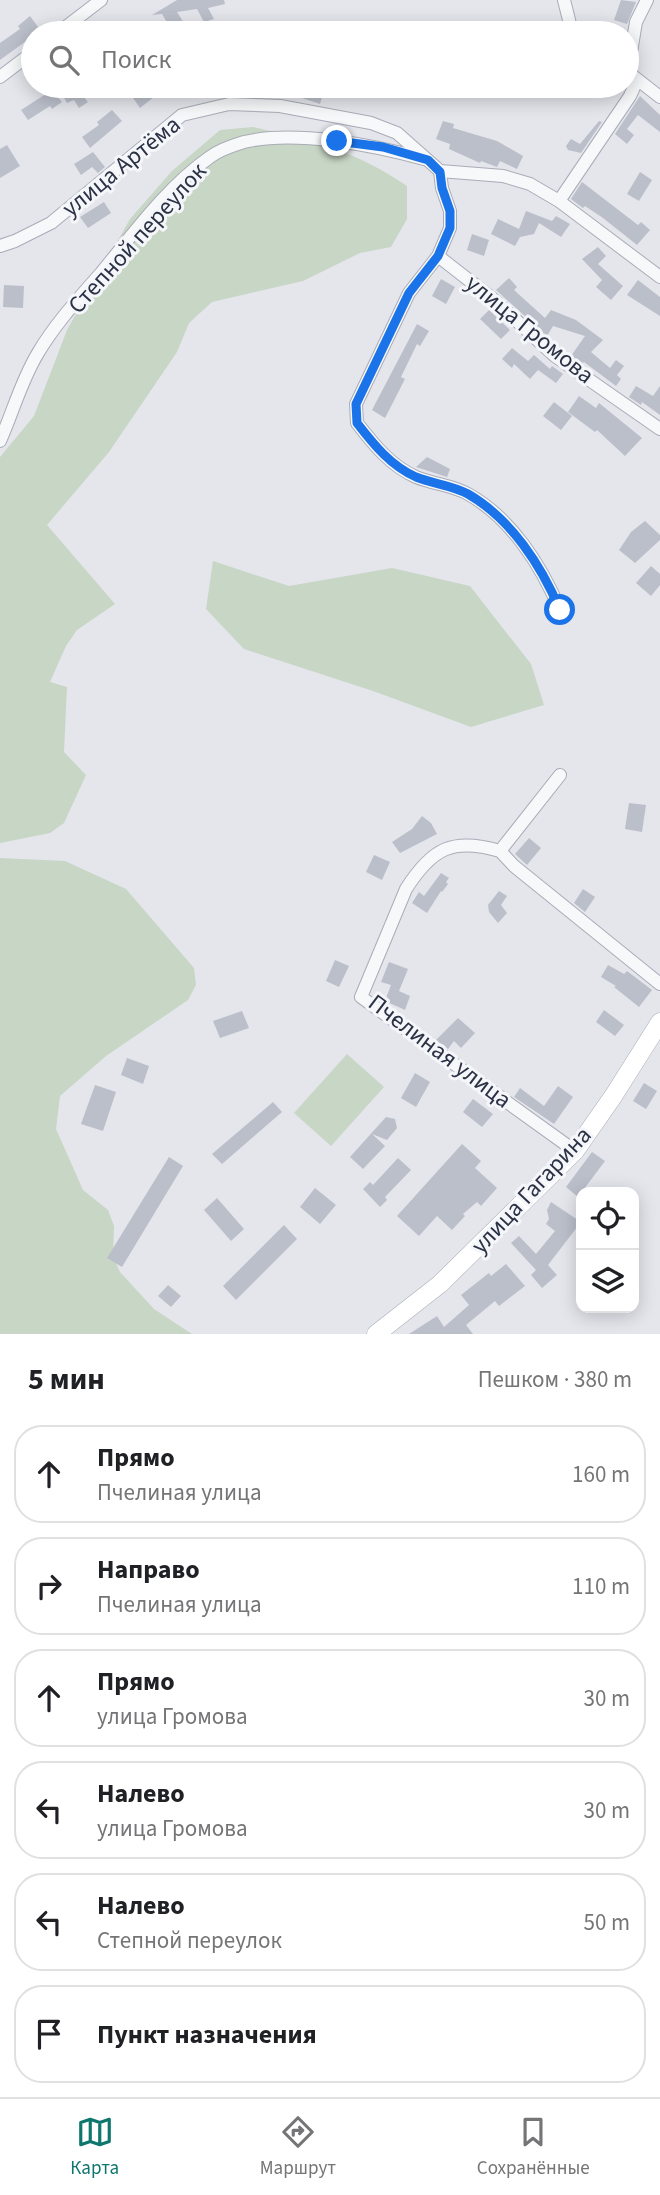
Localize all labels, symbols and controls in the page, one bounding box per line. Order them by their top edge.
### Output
search box [21,21,639,98]
icon: search [45,41,83,79]
text: Поиск [101,41,171,78]
street label: улица Артёма [55,108,188,225]
route end [321,125,352,156]
street label: Степной переулок [60,155,215,322]
street label: улица Громова [458,266,602,392]
route start [544,594,575,625]
street label: Пчелиная улица [361,986,519,1117]
street label: улица Гагарина [463,1119,600,1262]
map controls [576,1187,639,1313]
button: locate [576,1187,639,1250]
button: layers [576,1250,639,1313]
text: 5 мин [28,1358,105,1401]
text: Пешком · 380 m [478,1363,632,1396]
text: Прямо [97,1439,175,1476]
icon: ahead [30,1455,68,1493]
text: 160 m [572,1458,630,1491]
text: Пчелиная улица [97,1476,261,1509]
text: Направо [97,1551,200,1588]
icon: right [30,1567,68,1605]
text: 110 m [572,1570,630,1603]
text: Пчелиная улица [97,1588,261,1621]
text: Прямо [97,1663,175,1700]
icon: ahead [30,1679,68,1717]
text: 30 m [583,1682,630,1715]
text: улица Громова [97,1700,248,1733]
text: Налево [97,1775,185,1812]
icon: left [30,1791,68,1829]
text: 30 m [583,1794,630,1827]
text: улица Громова [97,1812,248,1845]
text: Налево [97,1887,185,1924]
icon: left [30,1903,68,1941]
text: 50 m [583,1906,630,1939]
text: Степной переулок [97,1924,282,1957]
icon: arrive [30,2015,68,2053]
text: Пункт назначения [97,2016,317,2053]
tab: Карта [70,2113,119,2182]
tab: Маршрут [260,2113,336,2182]
tab: Сохранённые [477,2113,590,2182]

